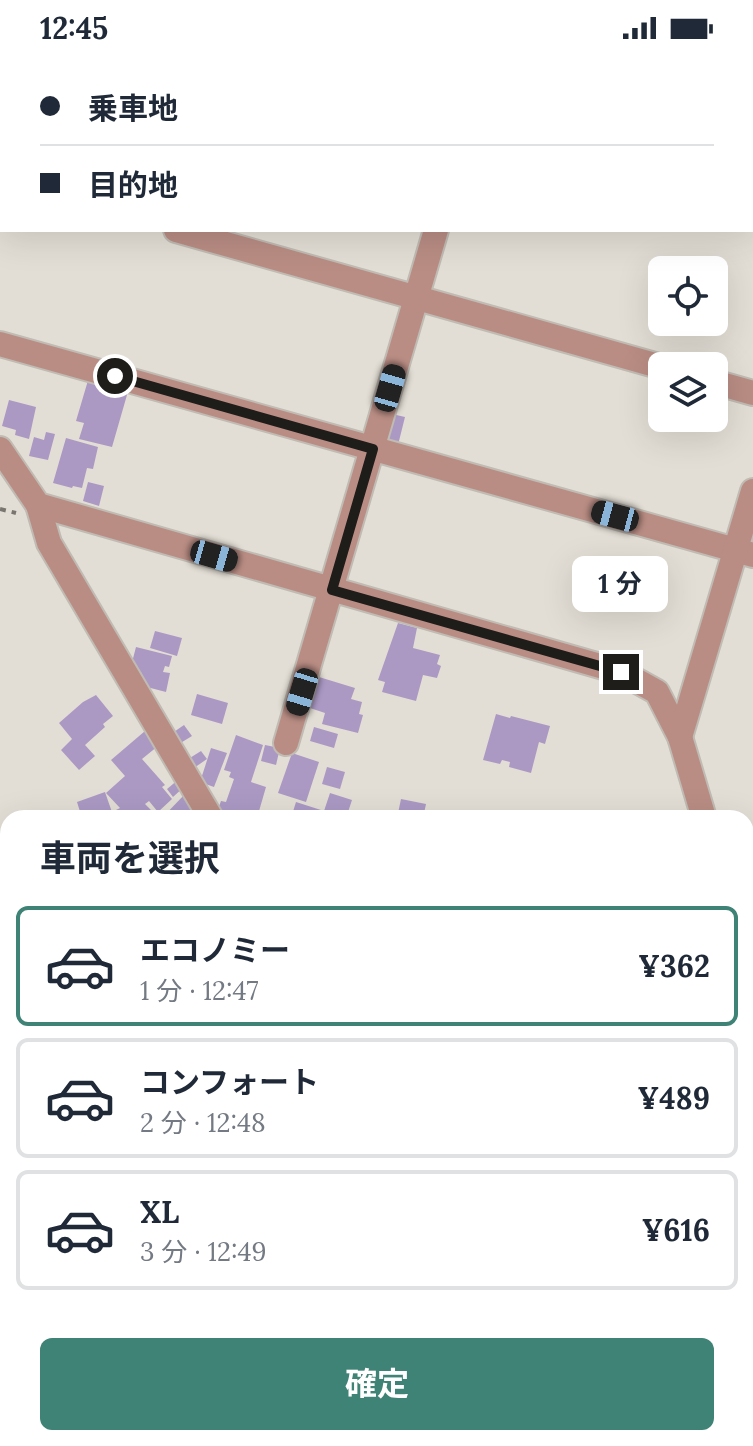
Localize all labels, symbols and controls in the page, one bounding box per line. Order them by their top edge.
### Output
text: 12:45 [40,9,108,47]
text: 乗車地 [88,89,178,127]
text: 目的地 [88,166,178,204]
map controls [648,256,728,432]
button: locate [648,256,728,336]
button: layers [648,352,728,432]
route start [97,358,133,394]
car [372,362,408,414]
car [589,498,641,534]
car [188,538,240,574]
callout: 1 分 [573,556,669,612]
text: 1 分 [598,567,642,600]
route end [603,654,639,690]
car [284,666,320,718]
text: 車両を選択 [40,835,220,881]
icon: car [44,930,116,1002]
text: エコノミー [140,931,290,969]
text: ¥362 [638,947,710,985]
text: 1 分 · 12:47 [140,974,258,1007]
icon: car [44,1062,116,1134]
text: コンフォート [140,1063,319,1101]
text: ¥489 [637,1079,710,1117]
text: 2 分 · 12:48 [140,1106,266,1139]
text: XL [140,1193,179,1231]
icon: car [44,1194,116,1266]
text: ¥616 [642,1211,710,1249]
text: 3 分 · 12:49 [140,1235,267,1268]
button: 確定 [40,1338,714,1430]

